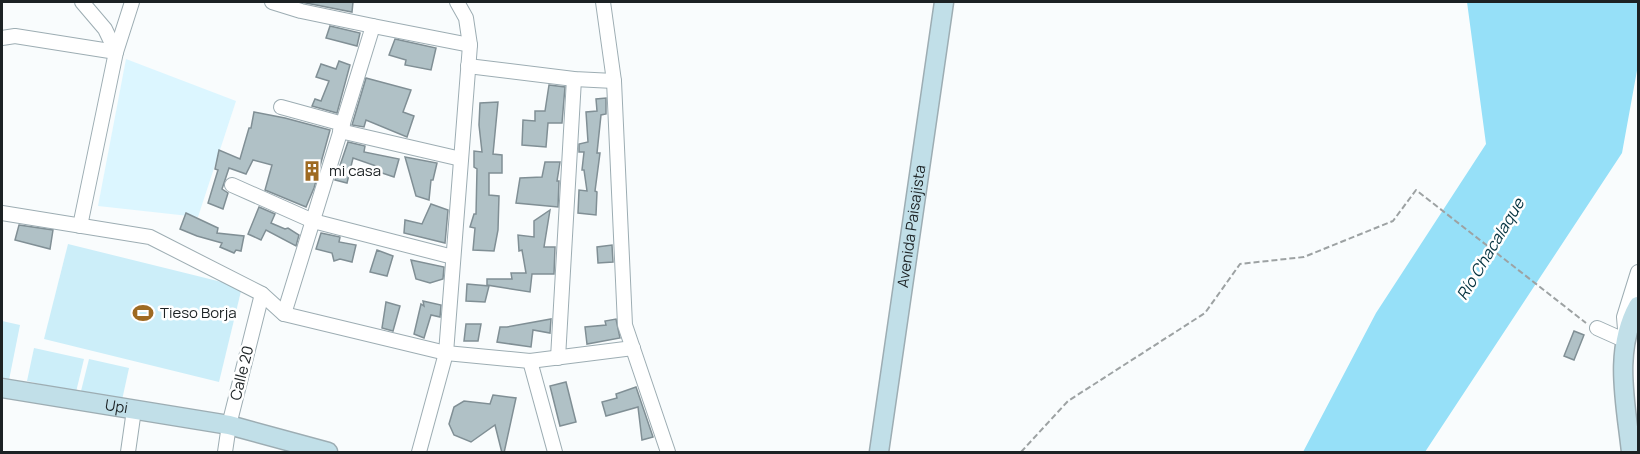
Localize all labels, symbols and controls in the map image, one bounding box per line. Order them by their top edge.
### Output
building icon: mi casa [300,159,324,183]
place label: mi casa [329,160,381,181]
street label: Avenida Paisajista [892,164,930,289]
water label: Río Chacalaque [1451,193,1530,304]
sports icon: Tieso Borja [131,301,155,325]
place label: Tieso Borja [160,302,237,323]
street label: Calle 20 [225,343,258,402]
street label: Upi [104,394,130,418]

